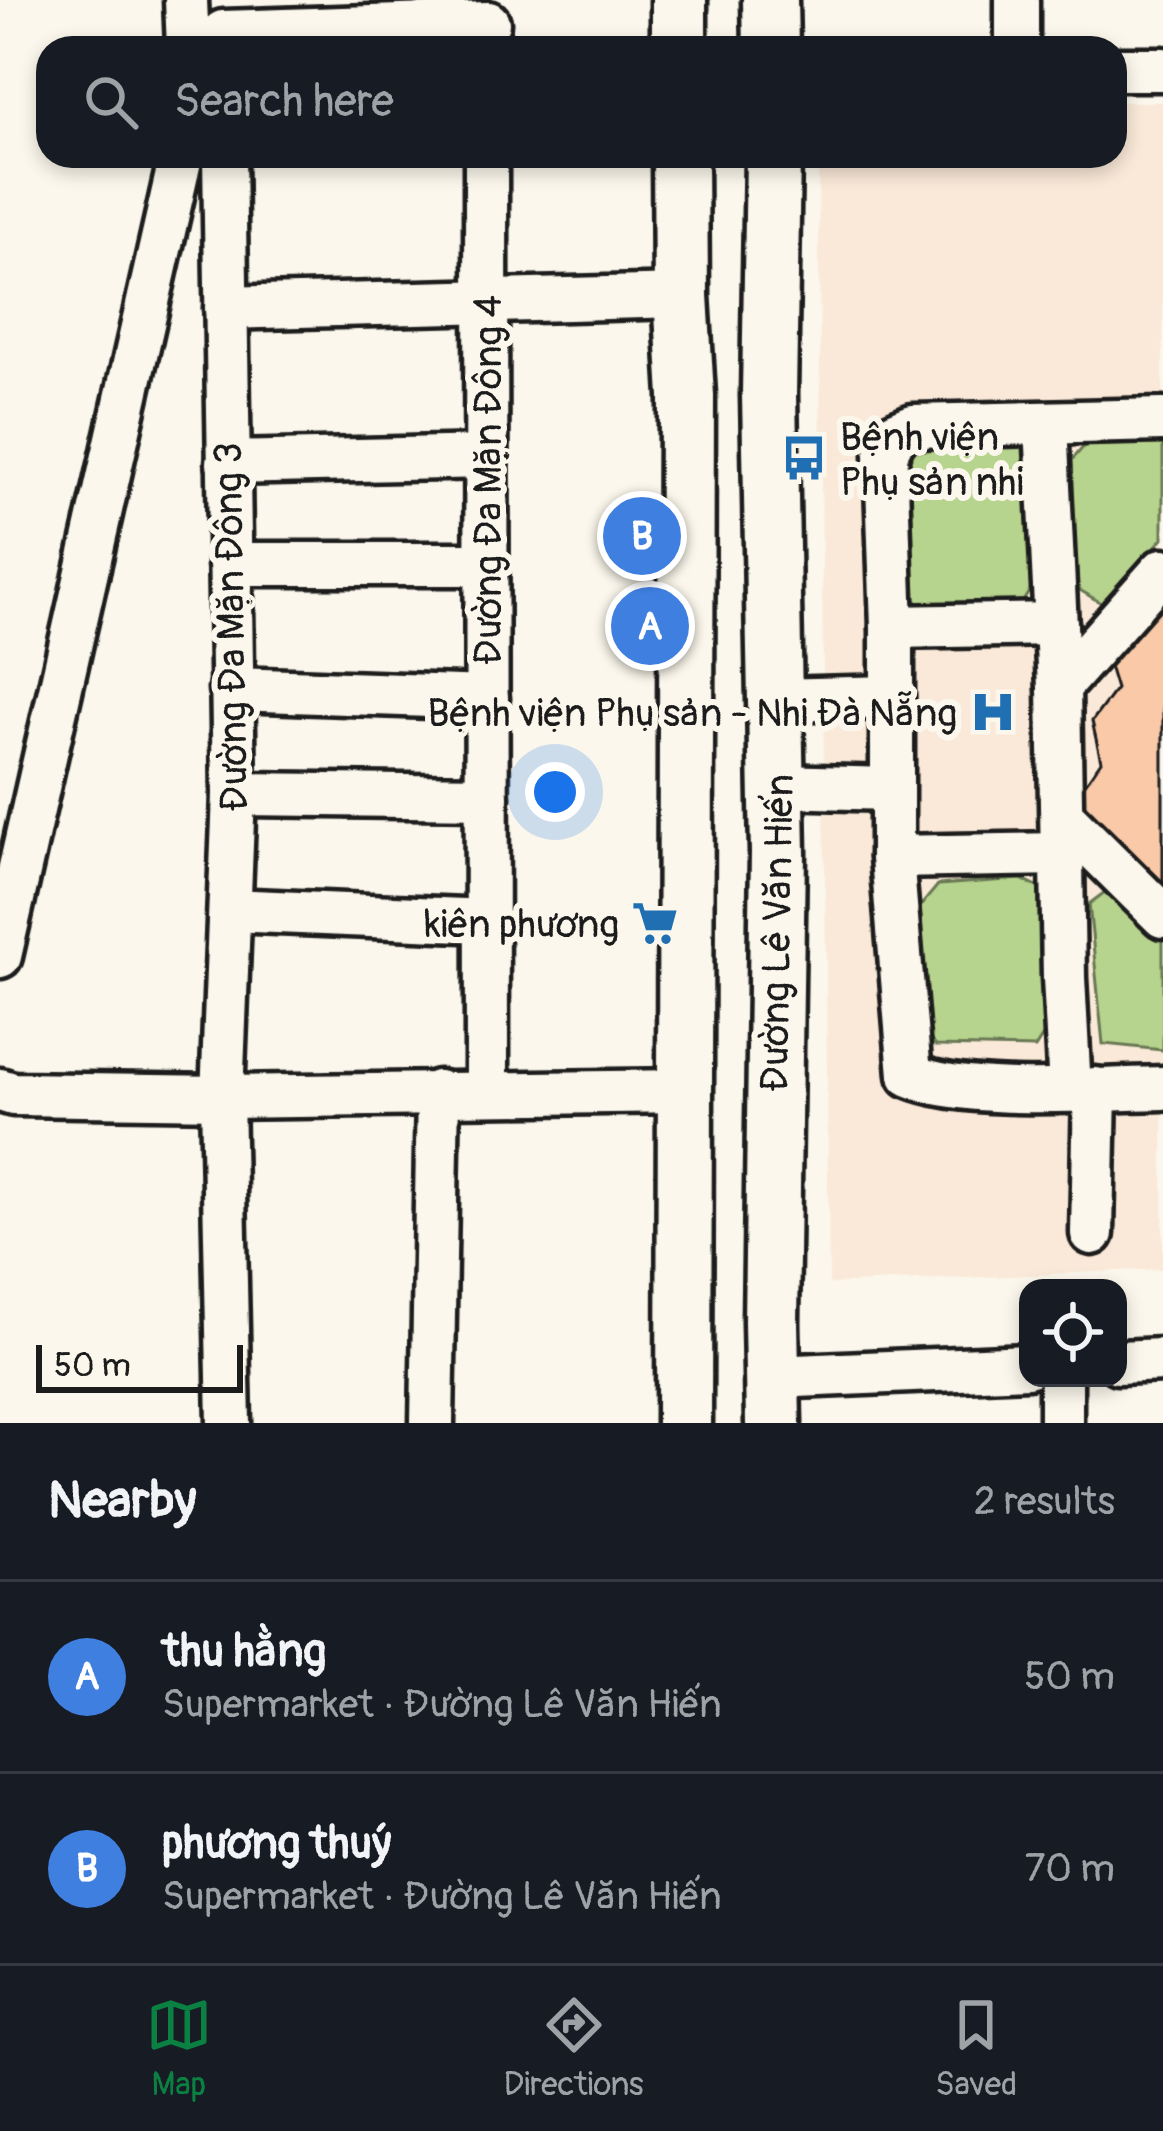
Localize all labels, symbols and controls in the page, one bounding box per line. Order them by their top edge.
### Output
search box [36,36,1127,168]
icon: search [78,69,144,135]
text: Search here [174,74,394,130]
street label: Đường Đa Mặn Đông 4 [464,295,513,665]
place label: Bệnh viện Phụ sản nhi [840,413,1024,507]
bus stop icon: Bệnh viện Phụ sản nhi [779,433,829,483]
street label: Đường Đa Mặn Đông 3 [204,442,259,812]
pin: B [603,491,681,581]
pin: A [611,581,689,671]
hospital icon: Bệnh viện Phụ sản - Nhi Đà Nẵng [968,687,1018,737]
place label: Bệnh viện Phụ sản - Nhi Đà Nẵng [427,689,957,738]
your location [525,762,585,822]
street label: Đường Lê Văn Hiến [750,773,805,1093]
supermarket icon: kiên phương [630,898,680,948]
place label: kiên phương [425,900,619,949]
map controls [1019,1279,1127,1387]
button: locate [1019,1279,1127,1387]
scale bar [36,1339,243,1392]
text: 50 m [54,1345,131,1386]
text: Nearby [48,1469,196,1533]
text: 2 results [974,1477,1115,1526]
text: thu hằng [162,1624,326,1680]
text: A [74,1652,100,1701]
text: 50 m [1024,1652,1115,1701]
text: Supermarket · Đường Lê Văn Hiến [162,1680,722,1729]
text: phương thuý [162,1816,391,1872]
text: B [76,1844,98,1893]
text: 70 m [1025,1844,1115,1893]
text: Supermarket · Đường Lê Văn Hiến [162,1872,722,1921]
tab: Map [146,1992,212,2105]
tab: Directions [504,1992,644,2105]
tab: Saved [935,1992,1017,2105]

